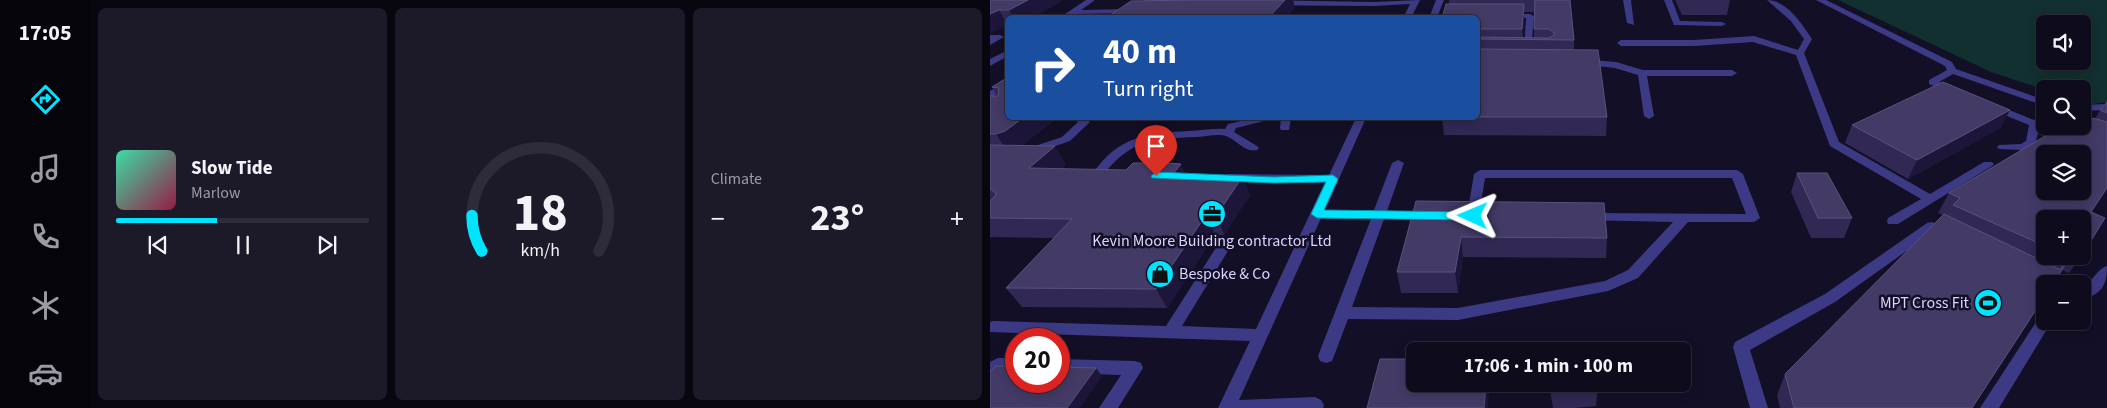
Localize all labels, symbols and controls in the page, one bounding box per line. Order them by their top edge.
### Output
map controls [2036,15,2091,330]
button: sound [2036,15,2091,70]
text: 17:05 [18,17,72,49]
text: 40 m [1103,27,1177,77]
icon: right [1020,35,1085,100]
text: Turn right [1103,73,1193,105]
button: search [2036,80,2091,135]
icon: directions [28,82,63,117]
pin [1135,125,1177,176]
icon: arrive [1142,132,1170,160]
button: layers [2036,145,2091,200]
icon: music [28,151,63,186]
text: Slow Tide [191,155,272,182]
text: Climate [711,168,762,190]
text: 18 [513,177,567,251]
text: Marlow [191,182,240,204]
position arrow [1446,189,1498,241]
text: 23° [810,191,864,245]
text: − [711,199,725,239]
text: + [950,199,964,239]
office icon: Kevin Moore Building contractor Ltd [1197,199,1227,229]
button: + [2036,210,2091,265]
icon: phone [28,219,63,254]
place label: Kevin Moore Building contractor Ltd [1092,230,1332,252]
icon: previous [144,231,172,259]
icon: pause [229,231,257,259]
icon: next [313,231,341,259]
text: km/h [520,238,560,263]
shop icon: Bespoke & Co [1145,259,1175,289]
place label: Bespoke & Co [1179,263,1270,285]
button: − [2036,275,2091,330]
icon: climate [28,288,63,323]
sports icon: MPT Cross Fit [1973,288,2003,318]
place label: MPT Cross Fit [1880,292,1970,314]
speed limit sign: 20 [1005,328,1070,393]
text: 17:06 · 1 min · 100 m [1464,353,1633,380]
icon: car [28,356,63,391]

